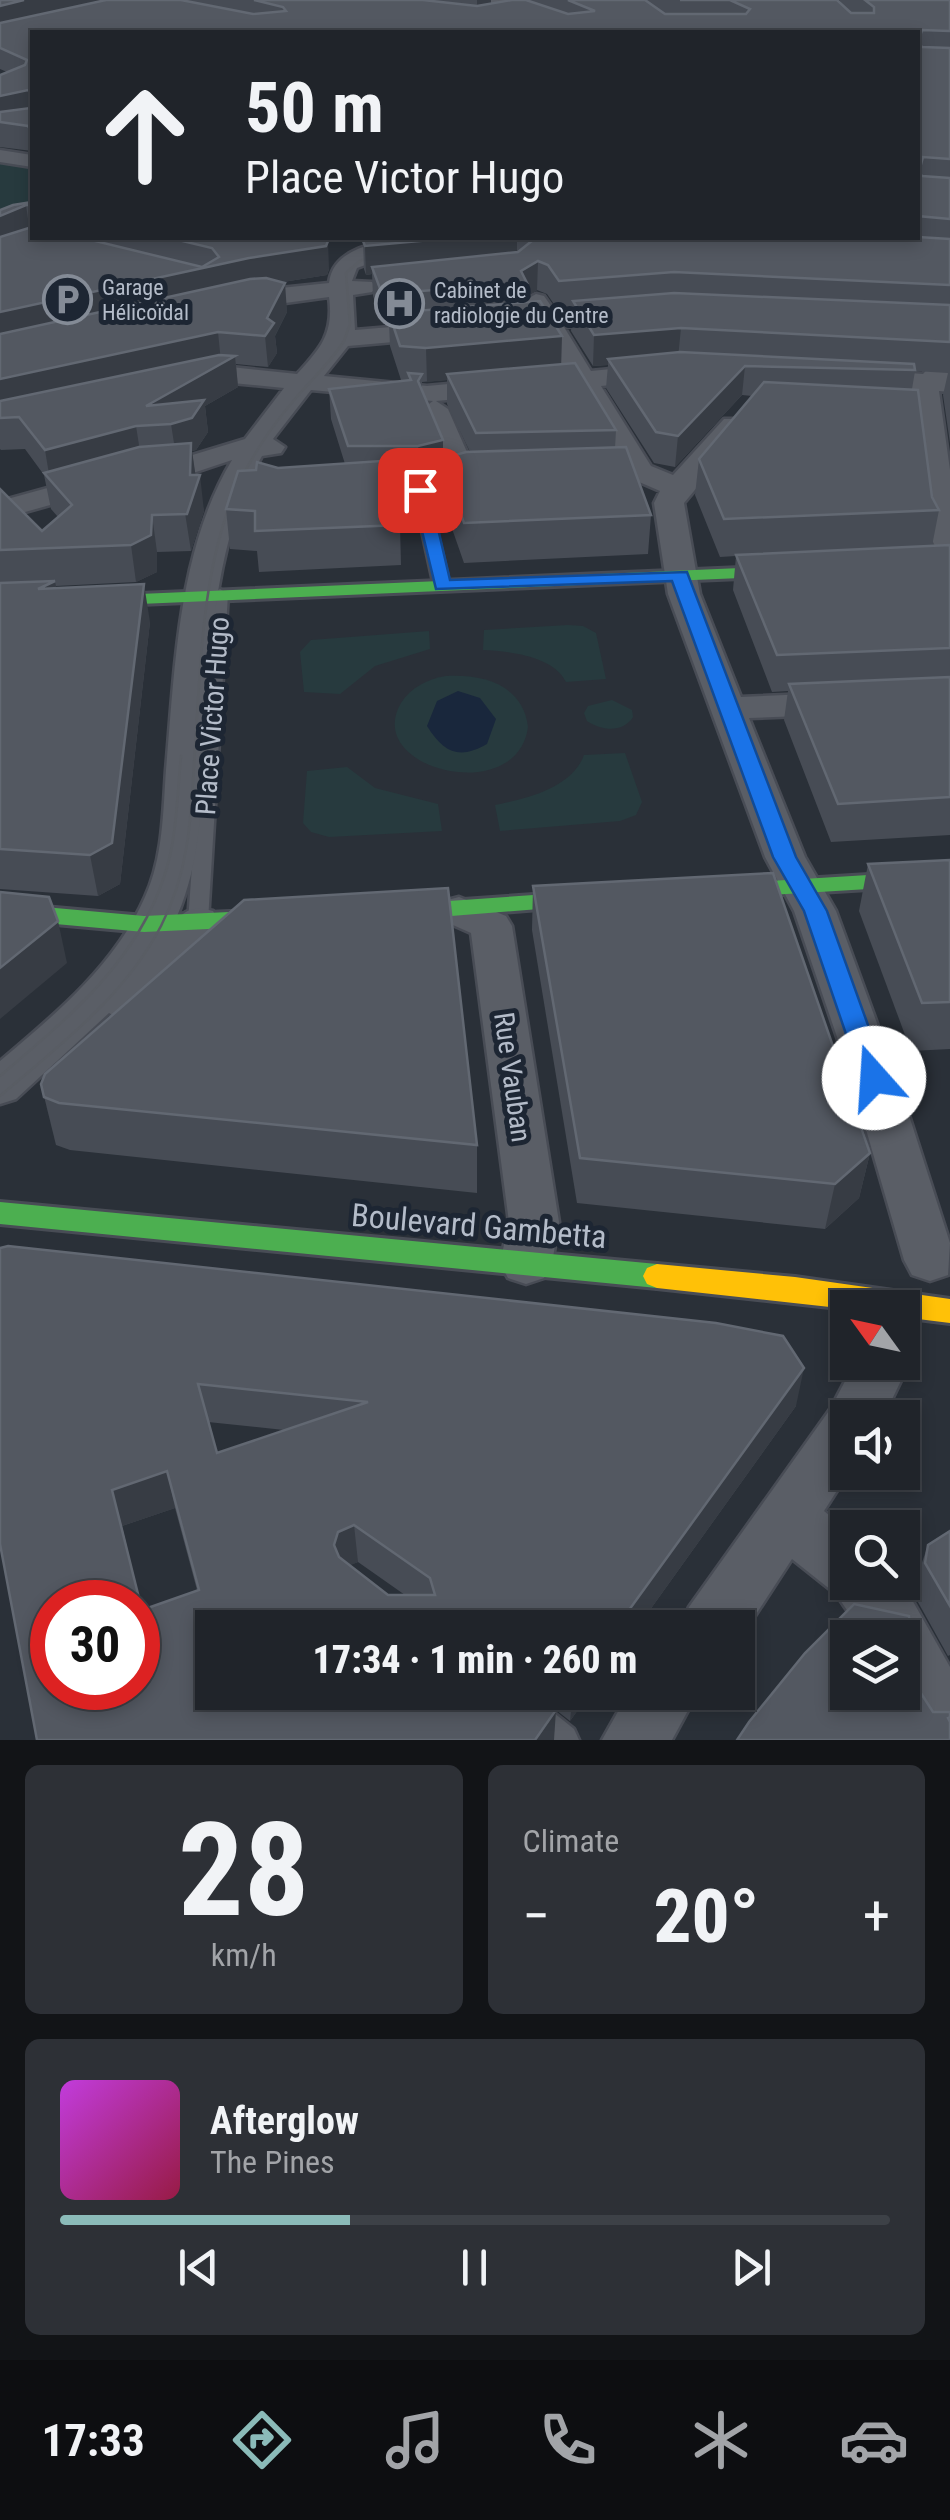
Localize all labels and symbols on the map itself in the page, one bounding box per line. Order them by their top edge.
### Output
parking icon: Garage Hélicoïdal [41,274,93,326]
place label: Garage Hélicoïdal [102,275,189,325]
hospital icon: Cabinet de radiologie du Centre [373,277,425,329]
place label: Cabinet de radiologie du Centre [434,278,609,328]
pin [378,448,463,533]
street label: Place Victor Hugo [189,616,236,816]
street label: Rue Vauban [487,1010,538,1144]
position arrow [822,1026,926,1130]
street label: Boulevard Gambetta [350,1196,608,1256]
north arrow [830,1290,920,1380]
speed limit sign: 30 [30,1580,160,1710]

